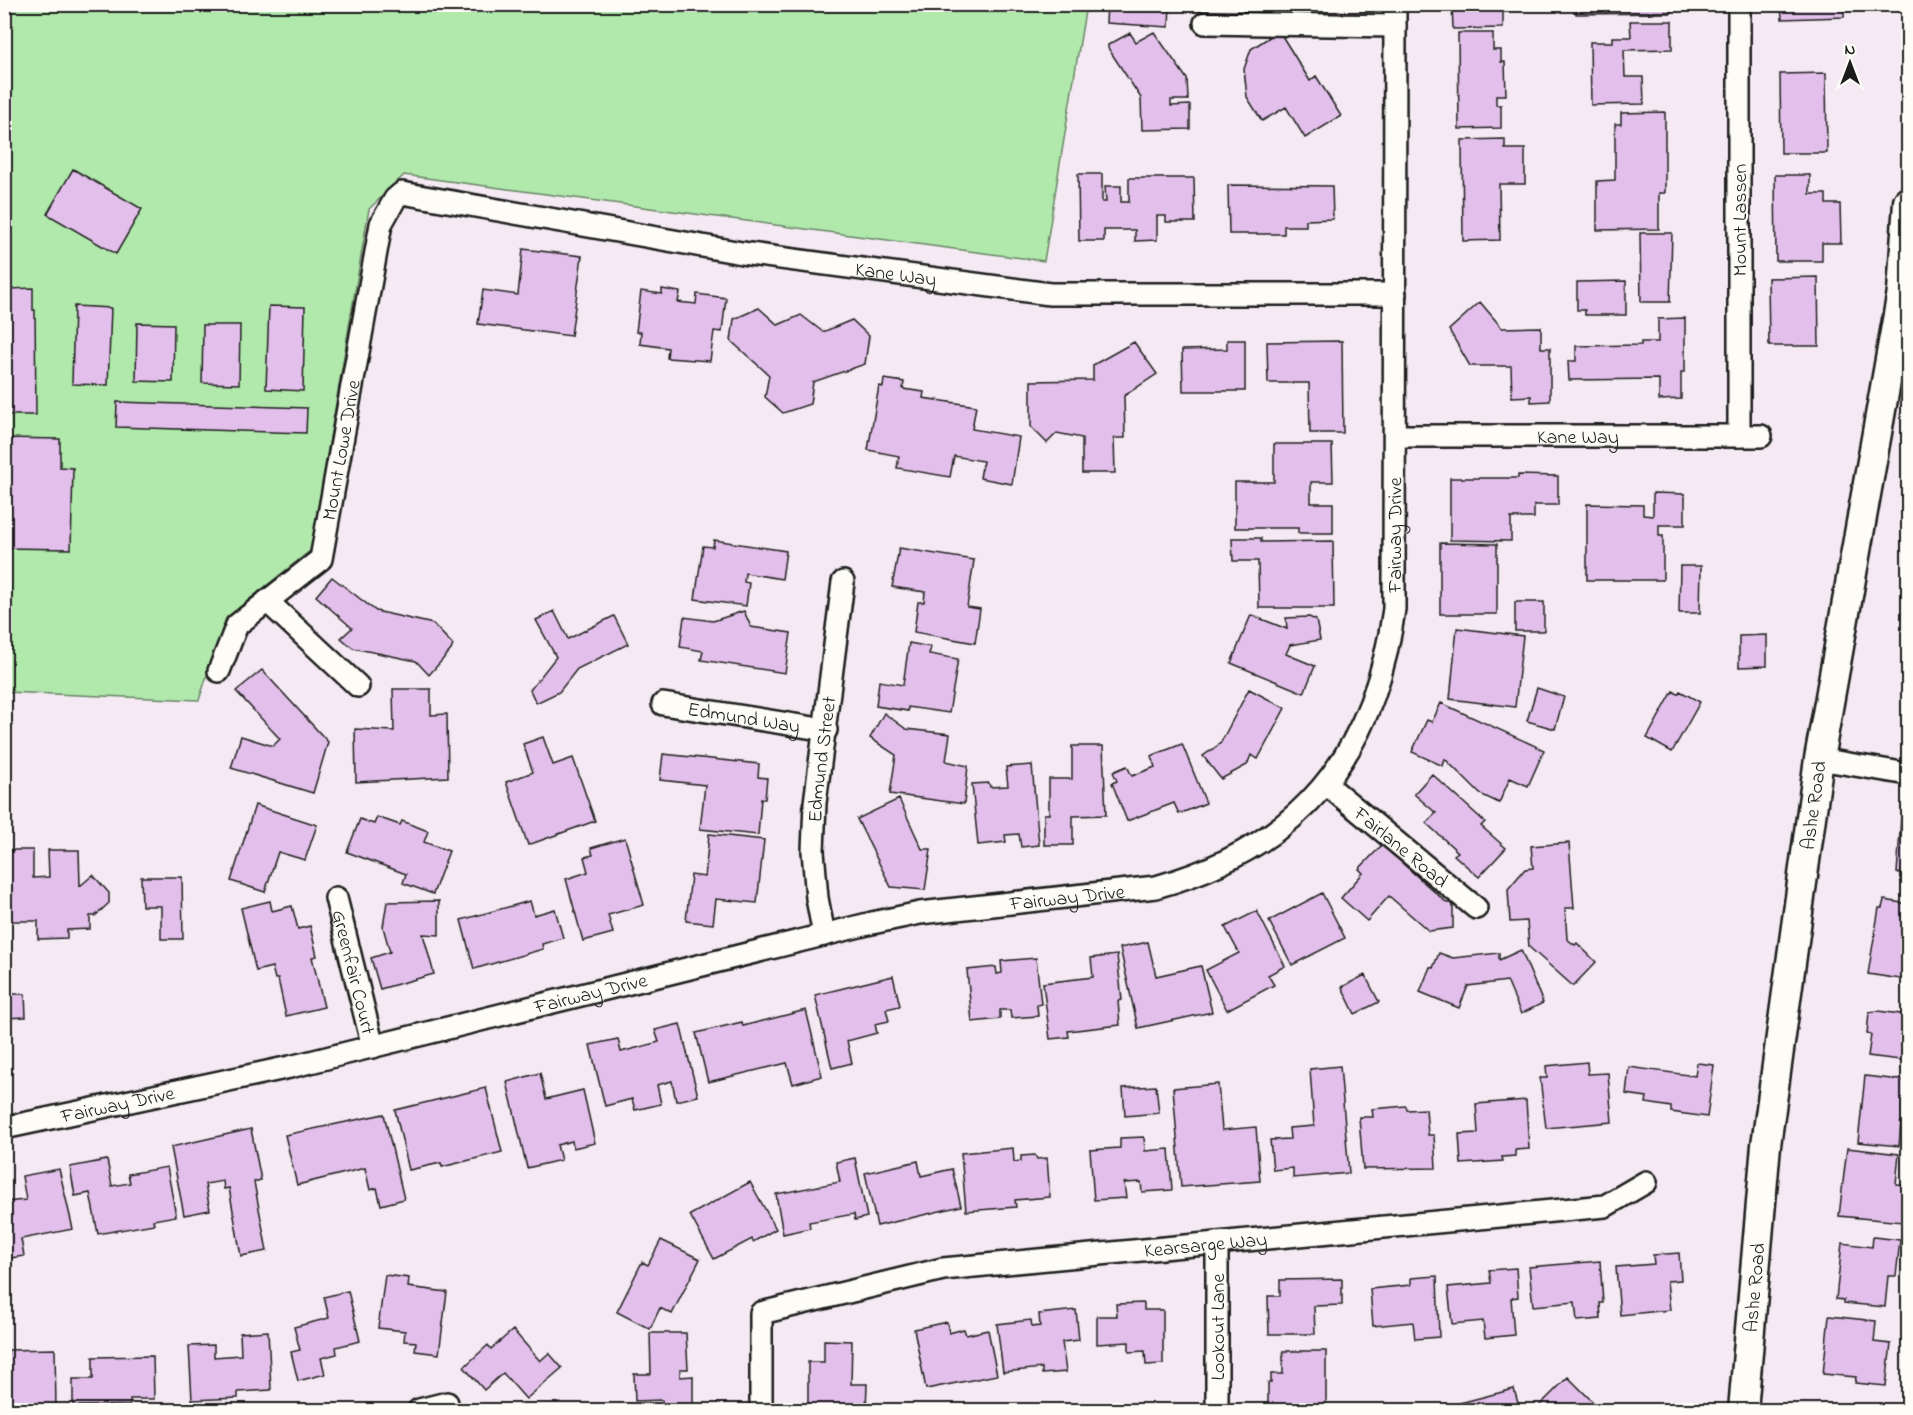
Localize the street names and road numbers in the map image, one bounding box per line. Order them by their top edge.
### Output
street label: Mount Lassen [1727,163,1756,276]
street label: Kane Way [853,256,938,296]
street label: Mount Lowe Drive [316,378,370,523]
street label: Kane Way [1537,424,1619,453]
street label: Fairway Drive [1382,477,1411,594]
street label: Edmund Street [802,695,845,823]
street label: Edmund Way [685,696,802,743]
street label: Ashe Road [1795,759,1836,852]
street label: Fairlane Road [1346,800,1454,896]
street label: Fairway Drive [1007,879,1126,920]
street label: Greenfair Court [322,907,381,1038]
street label: Fairway Drive [531,967,651,1023]
street label: Fairway Drive [58,1080,177,1133]
street label: Kearsarge Way [1143,1226,1269,1267]
street label: Ashe Road [1738,1242,1774,1334]
street label: Lookout Lane [1205,1274,1234,1380]

